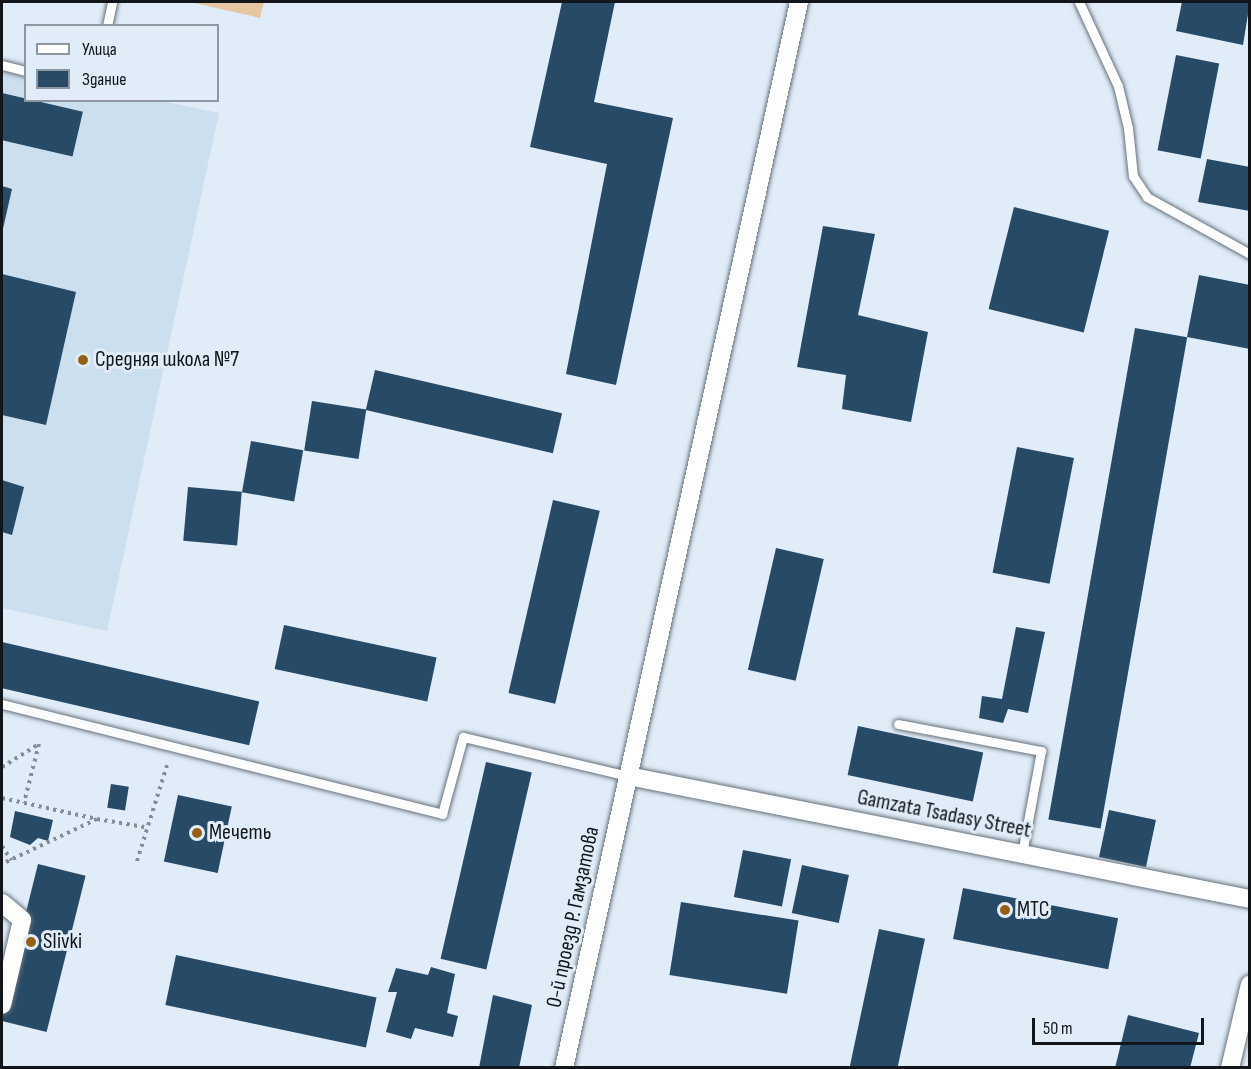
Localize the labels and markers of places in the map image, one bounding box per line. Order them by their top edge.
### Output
place label: Средняя школа №7 [95,347,239,373]
marker: Средняя школа №7 [76,353,90,367]
place label: Мечеть [209,820,271,846]
marker: Мечеть [190,826,204,840]
place label: МТС [1017,897,1049,923]
marker: МТС [998,903,1012,917]
place label: Slivki [43,929,82,955]
marker: Slivki [24,935,38,949]

